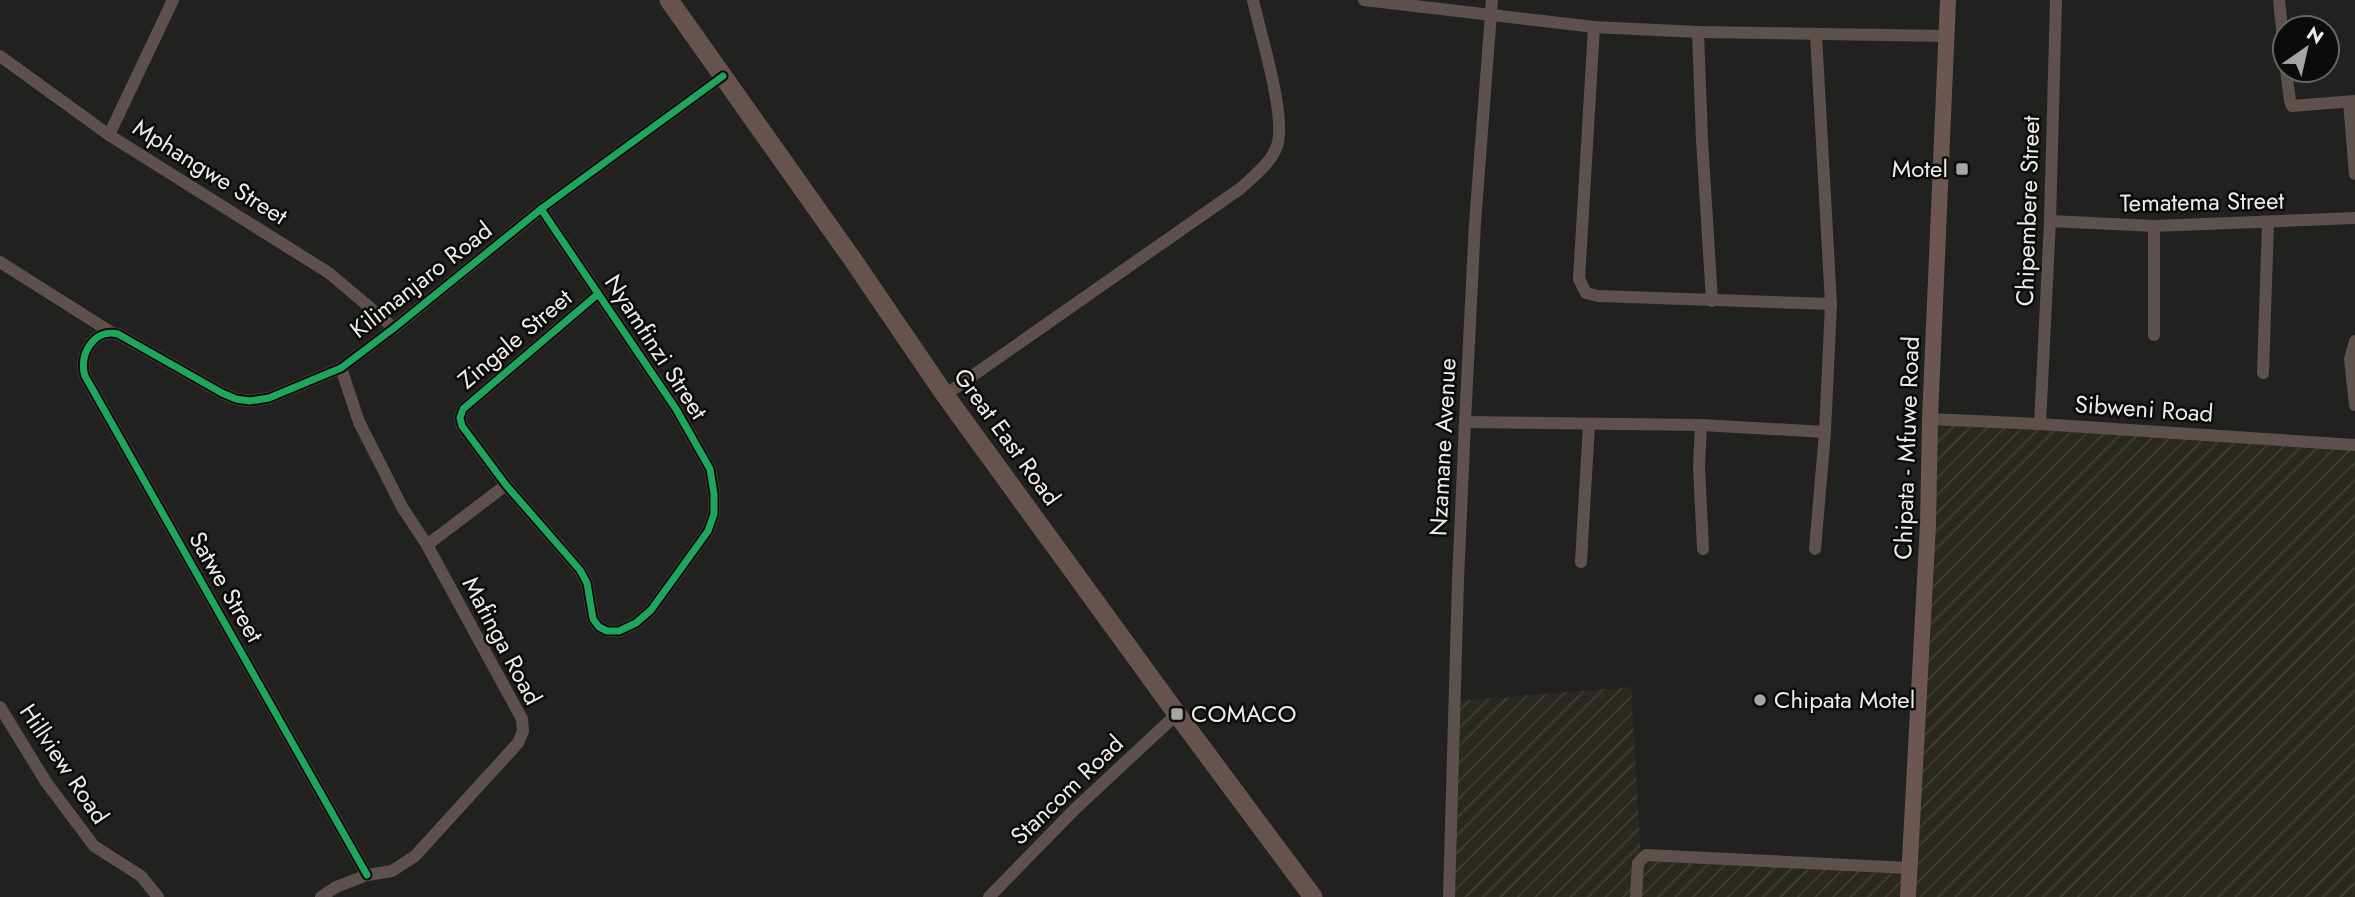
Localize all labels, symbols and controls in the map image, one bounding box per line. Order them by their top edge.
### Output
north arrow [2271,14,2341,84]
text: N [2301,20,2329,51]
street label: Mphangwe Street [126,110,295,233]
street label: Chipembere Street [2007,115,2048,307]
place label: Motel [1892,151,1948,186]
marker: Motel [1954,161,1970,177]
street label: Tematema Street [2120,183,2285,220]
street label: Kilimanjaro Road [342,213,499,346]
street label: Nyamfinzi Street [596,267,717,426]
street label: Zingale Street [450,280,580,397]
street label: Chipata - Mfuwe Road [1885,336,1928,560]
street label: Nzamane Avenue [1420,357,1465,537]
street label: Great East Road [945,361,1069,513]
street label: Sibweni Road [2074,386,2215,431]
street label: Satwe Street [180,525,273,649]
street label: Mafinga Road [454,570,551,711]
place label: Chipata Motel [1774,682,1915,717]
marker: Chipata Motel [1752,692,1768,708]
place label: COMACO [1191,696,1296,731]
street label: Hillview Road [11,697,118,831]
marker: COMACO [1169,706,1185,722]
street label: Stancom Road [1002,727,1131,853]

